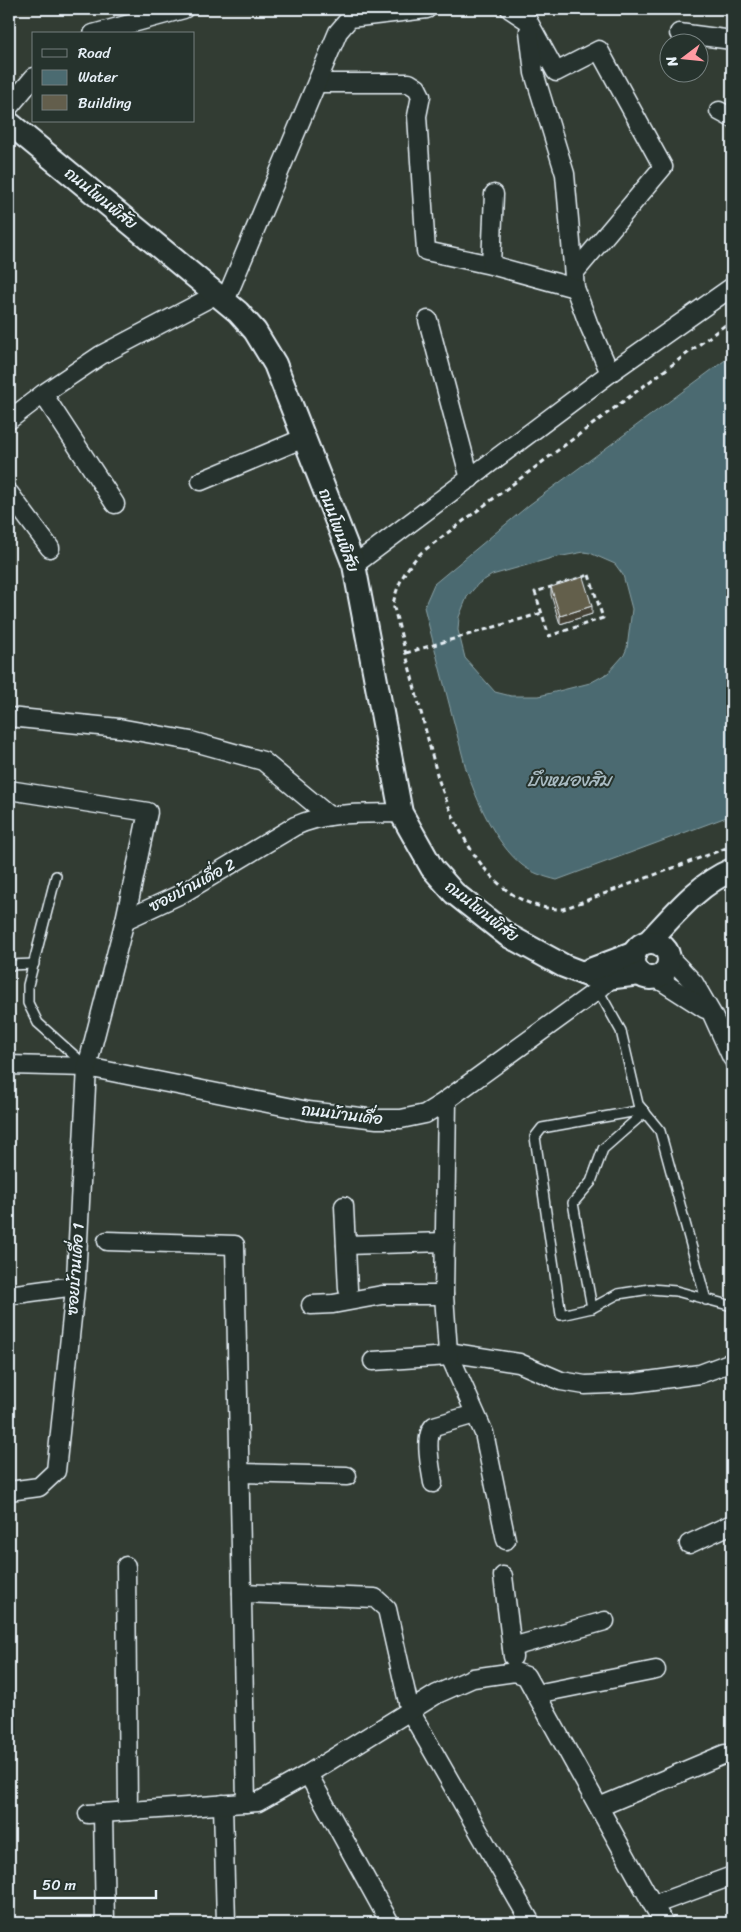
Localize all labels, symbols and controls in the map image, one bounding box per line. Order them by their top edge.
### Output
legend [32,32,195,122]
north arrow [658,32,708,82]
text: Road [78,40,111,66]
text: N [659,53,686,71]
text: Water [78,64,118,90]
text: Building [78,90,132,116]
street label: ถนนโพนพิสัย [58,159,145,237]
street label: ถนนโพนพิสัย [310,484,368,577]
water label: บึงหนองสิม [527,764,614,796]
street label: ซอยบ้านเดื่อ 2 [143,850,241,920]
street label: ถนนโพนพิสัย [438,873,526,950]
street label: ถนนบ้านเดื่อ [300,1095,385,1133]
street label: ซอยบ้านเดื่อ 1 [57,1222,93,1316]
scale bar [35,1867,156,1899]
text: 50 m [42,1872,77,1898]

